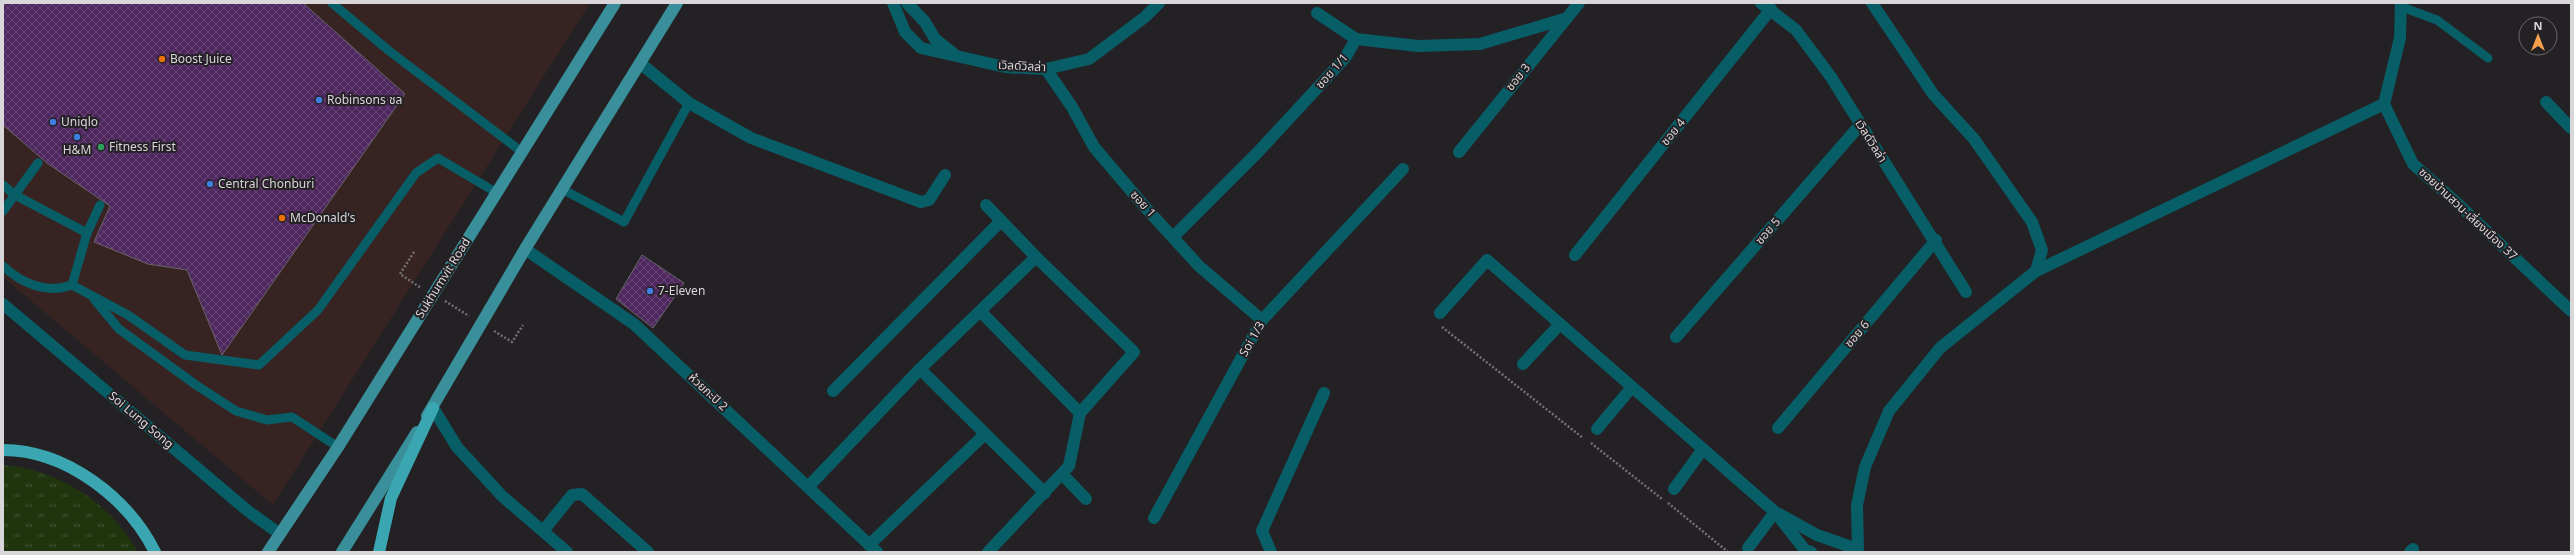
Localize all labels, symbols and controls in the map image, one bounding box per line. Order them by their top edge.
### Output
north arrow [2518,16,2558,56]
text: N [2534,18,2542,33]
street label: ซอย 1/1 [1311,49,1352,92]
place label: Boost Juice [170,50,232,67]
marker: Boost Juice [157,54,167,64]
street label: เวิลด์วิลล่า [998,56,1046,75]
street label: ซอย 3 [1501,59,1534,94]
place label: Robinsons ชล [327,91,402,108]
marker: Robinsons ชล [314,95,324,105]
place label: Uniqlo [61,113,98,130]
street label: ซอย 4 [1656,114,1689,149]
street label: เวิลด์วิลล่า [1851,116,1891,166]
marker: Uniqlo [48,117,58,127]
marker: H&M [72,132,82,142]
place label: Fitness First [109,138,176,155]
place label: H&M [63,141,91,158]
marker: Fitness First [96,142,106,152]
street label: ซอยบ้านสวน-เลี่ยงเมือง 37 [2415,163,2521,264]
place label: Central Chonburi [218,175,314,192]
marker: Central Chonburi [205,179,215,189]
street label: ซอย 1 [1127,187,1160,221]
place label: McDonald's [290,209,356,226]
marker: McDonald's [277,213,287,223]
street label: ซอย 5 [1751,213,1784,248]
street label: Sukhumvit Road [411,234,474,321]
place label: 7-Eleven [658,282,705,299]
marker: 7-Eleven [645,286,655,296]
street label: ซอย 6 [1840,316,1873,351]
street label: Soi 1/3 [1235,318,1269,360]
street label: ห้วยกะปิ 2 [685,369,732,415]
street label: Soi Lung Song [105,387,178,452]

